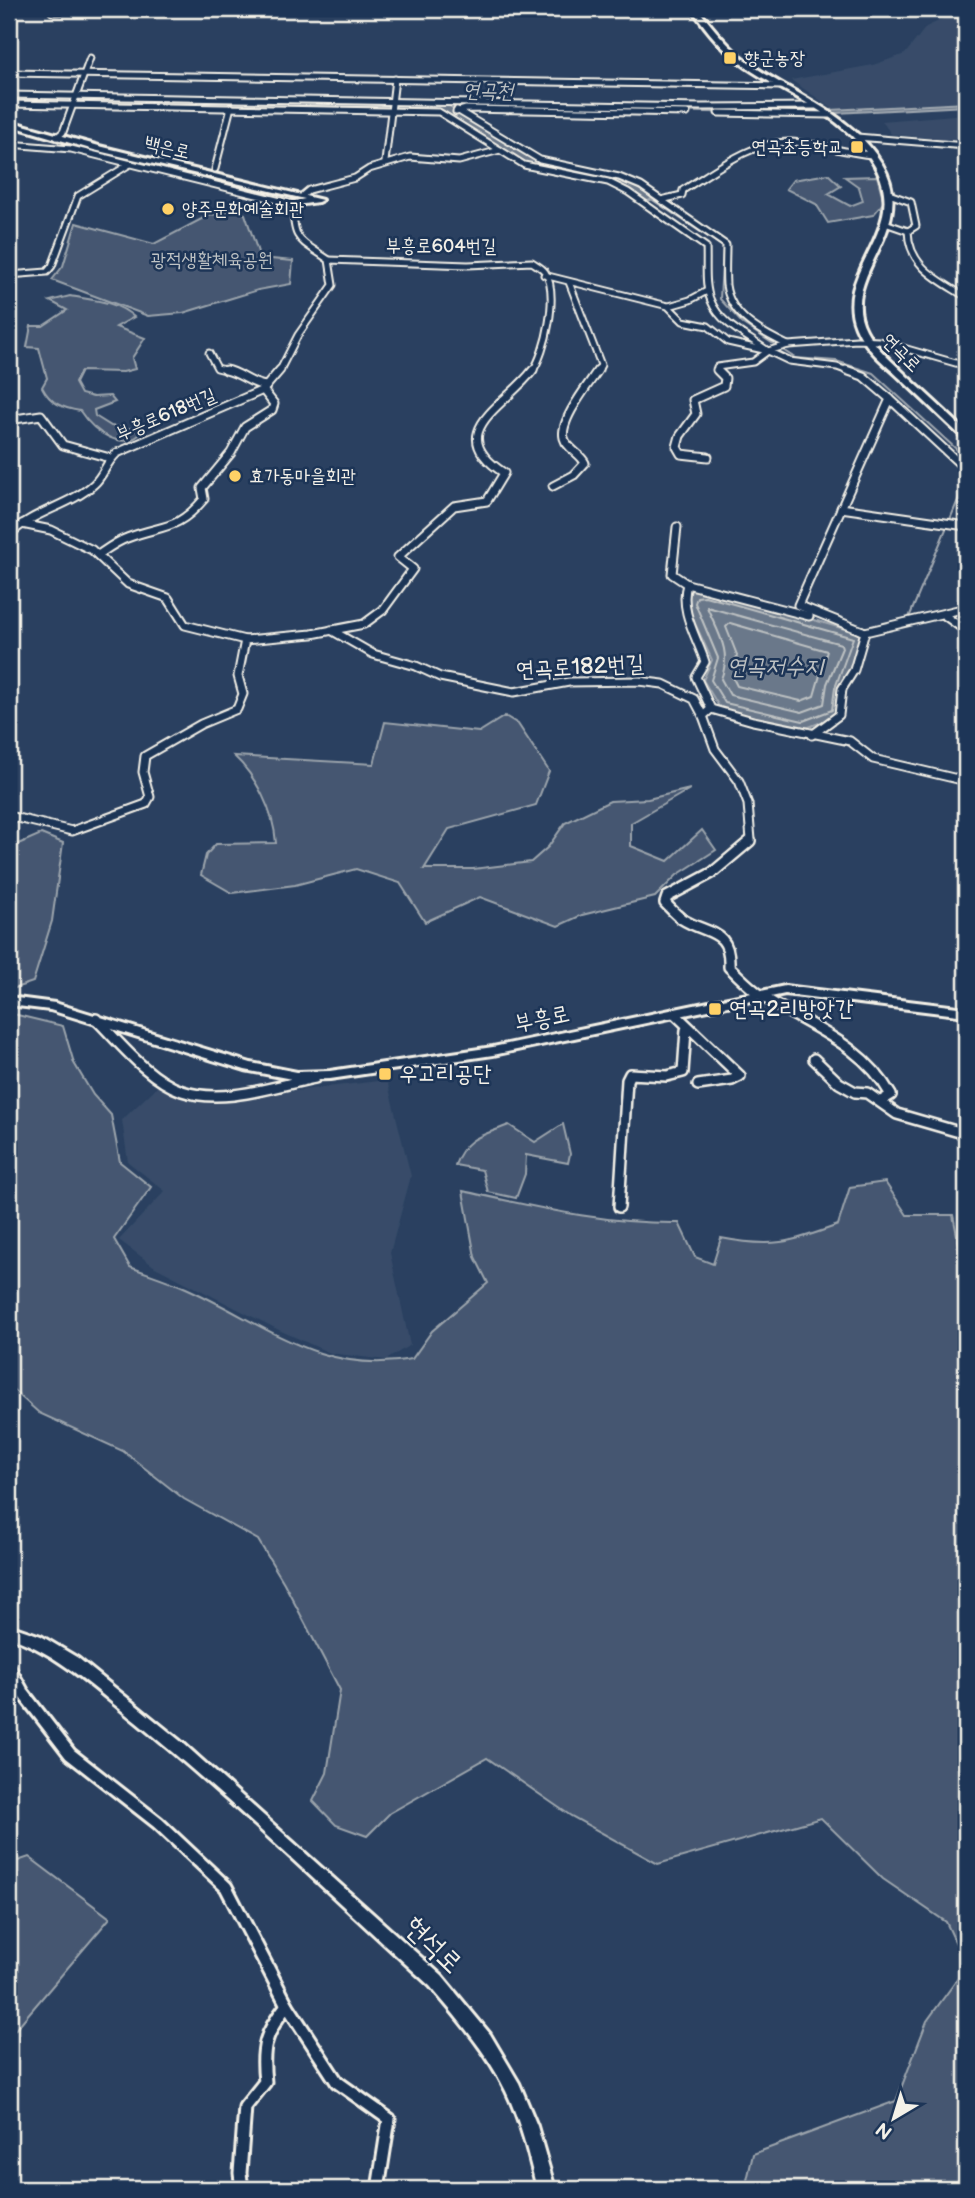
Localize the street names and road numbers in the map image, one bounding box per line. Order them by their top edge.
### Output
street label: 백은로 [142,132,192,164]
street label: 부흥로604번길 [386,235,496,258]
street label: 연곡로 [877,329,925,377]
street label: 부흥로618번길 [112,384,220,446]
street label: 연곡로182번길 [515,650,645,684]
street label: 부흥로 [512,1000,572,1038]
street label: 현석로 [397,1910,469,1980]

